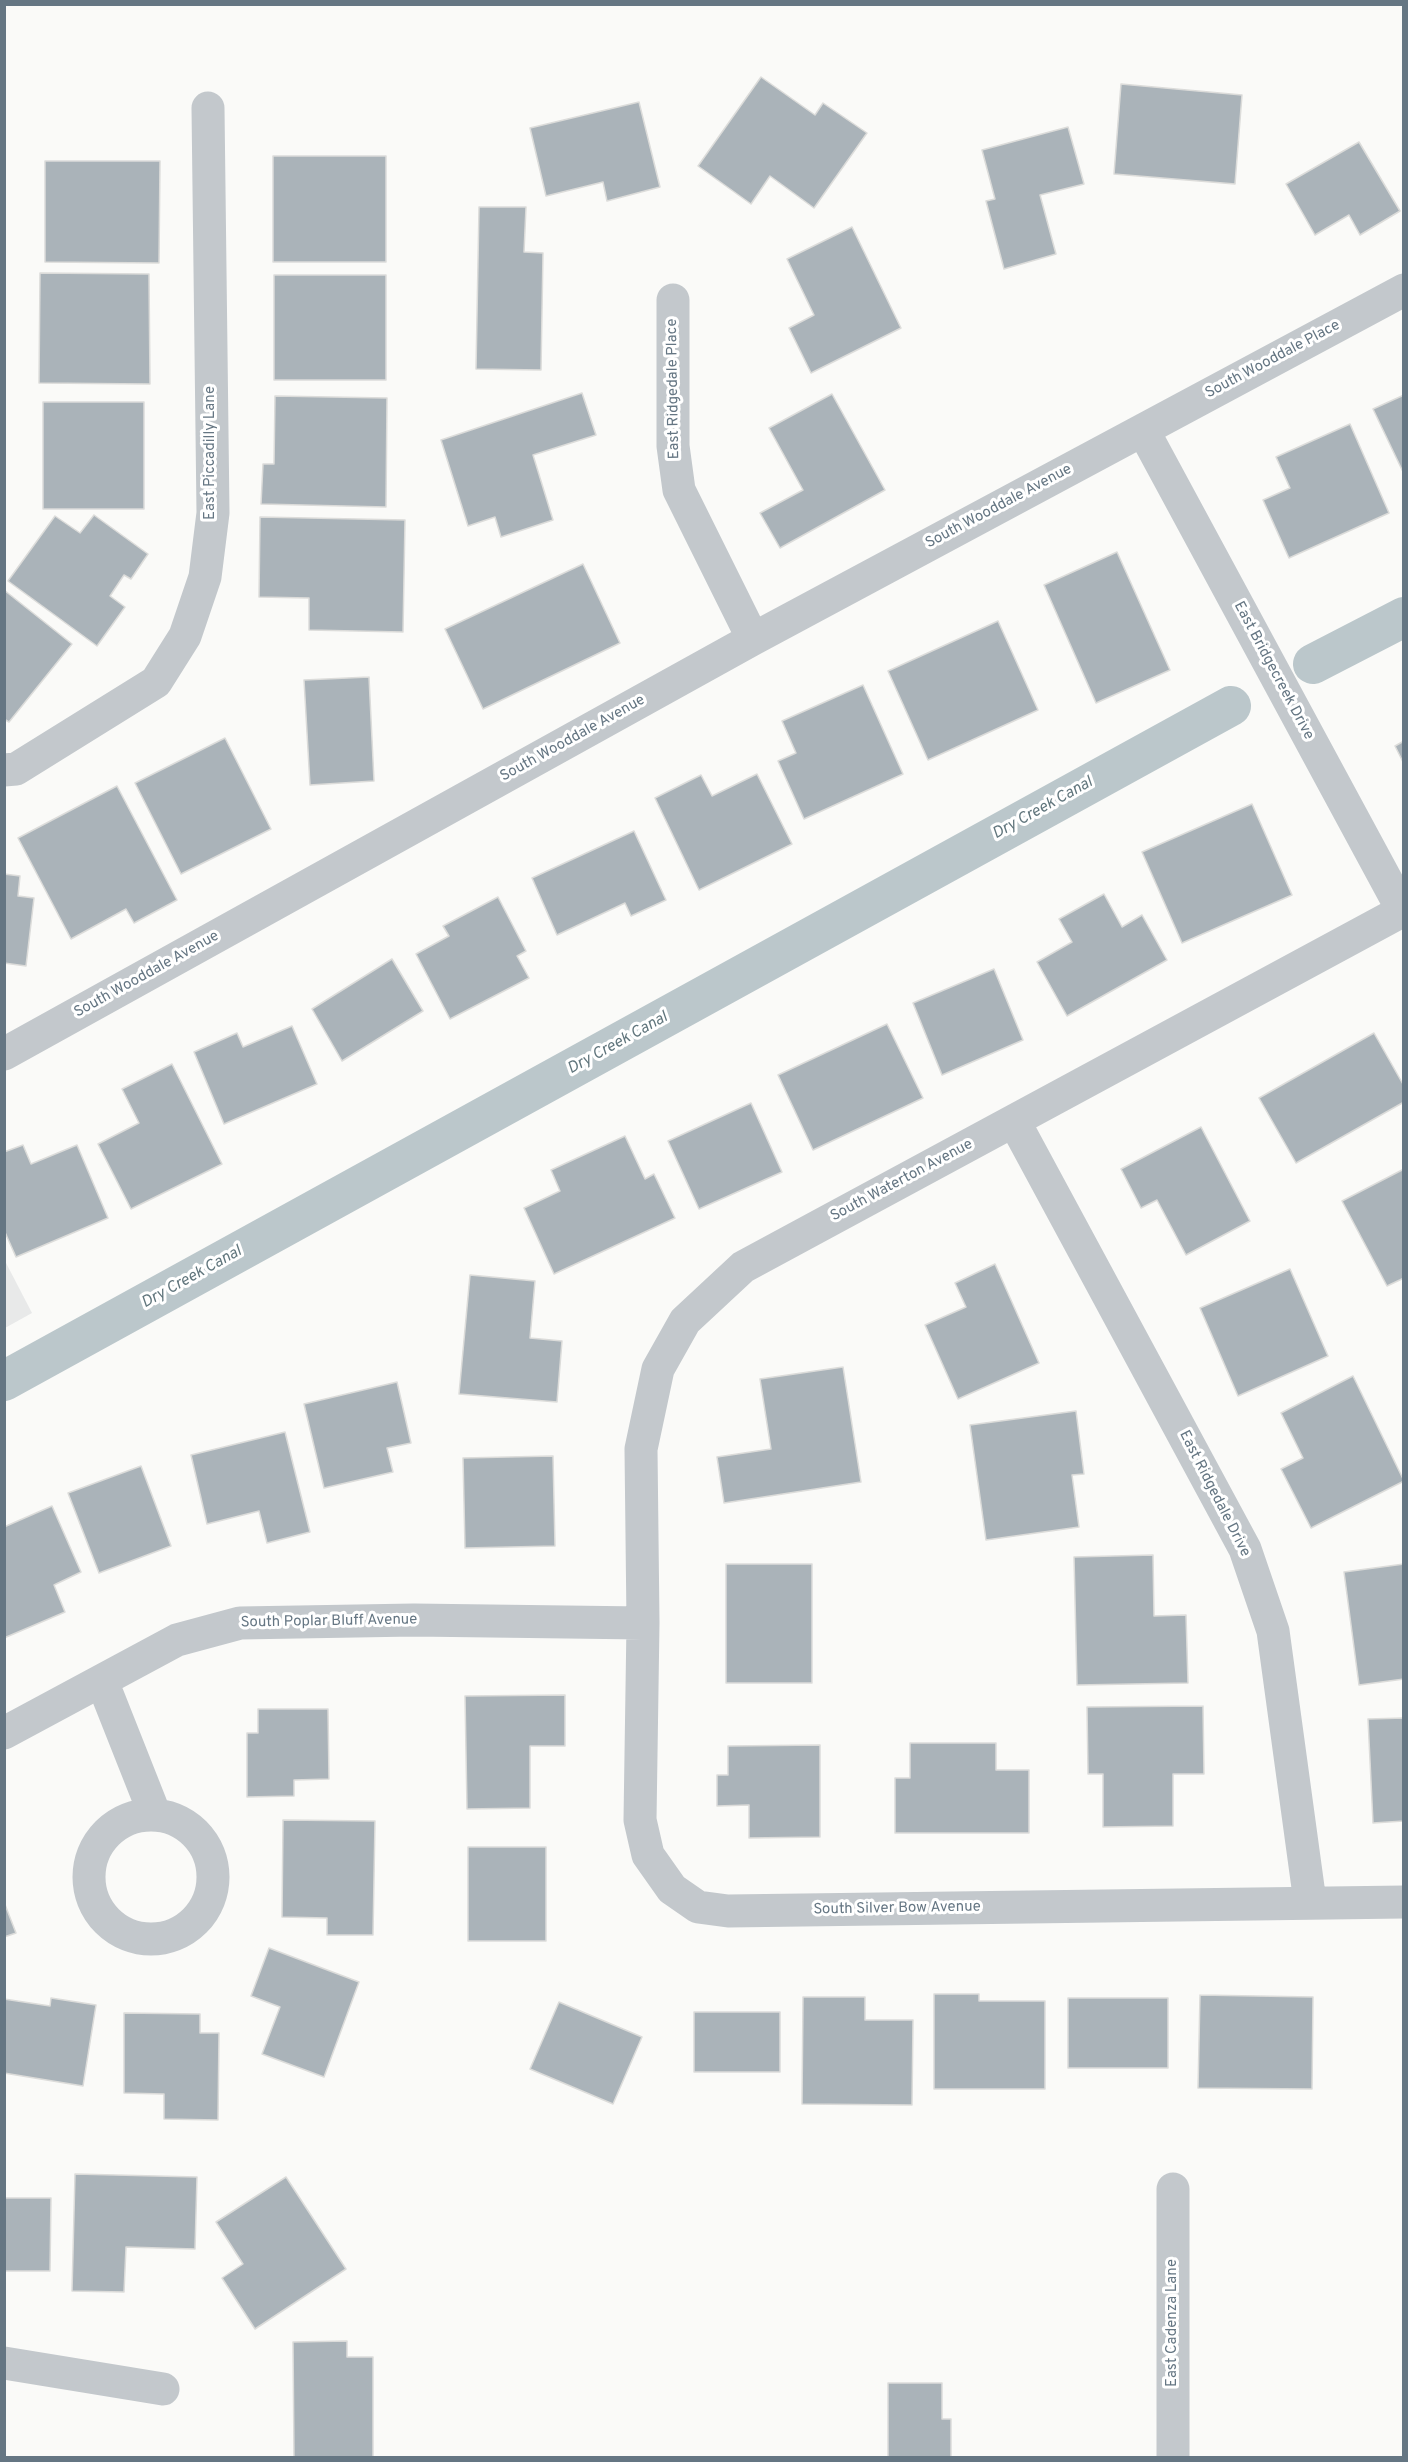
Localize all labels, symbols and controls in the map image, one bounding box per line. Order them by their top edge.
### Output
street label: South Wooddale Place [1203,317,1343,403]
street label: East Ridgedale Place [664,318,684,460]
street label: East Piccadilly Lane [202,386,220,520]
street label: South Wooddale Avenue [923,461,1075,553]
street label: East Bridgecreek Drive [1229,599,1317,743]
street label: South Wooddale Avenue [497,692,649,786]
water label: Dry Creek Canal [989,774,1097,844]
street label: South Wooddale Avenue [71,928,223,1022]
water label: Dry Creek Canal [564,1009,672,1079]
street label: South Waterton Avenue [828,1136,976,1226]
water label: Dry Creek Canal [138,1243,246,1313]
street label: East Ridgedale Drive [1174,1428,1254,1560]
street label: South Poplar Bluff Avenue [241,1611,417,1633]
street label: South Silver Bow Avenue [813,1899,981,1919]
street label: East Cadenza Lane [1164,2259,1182,2387]

